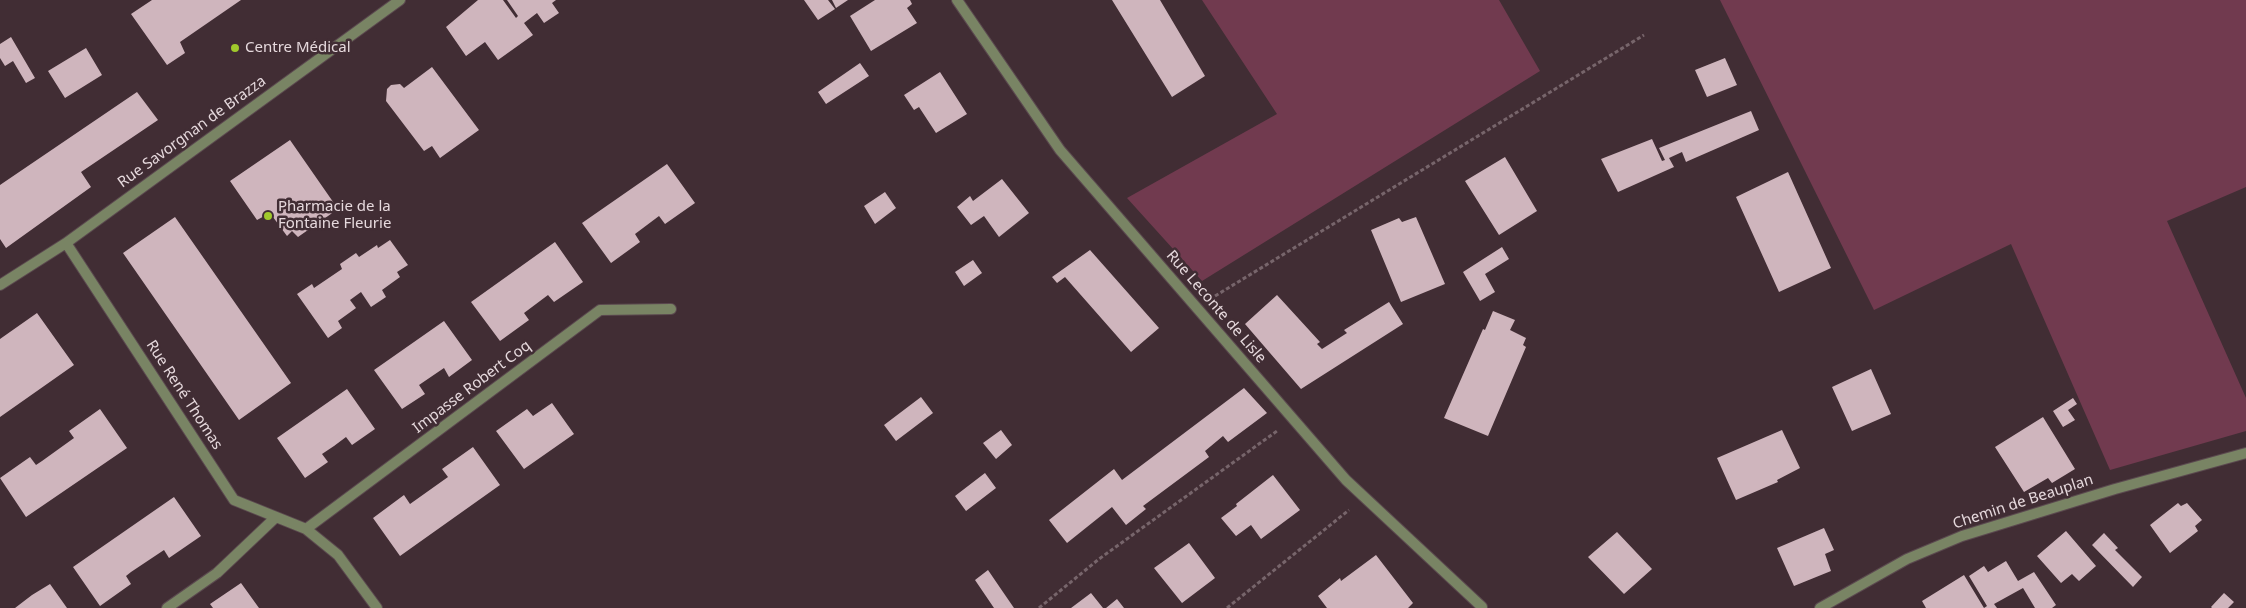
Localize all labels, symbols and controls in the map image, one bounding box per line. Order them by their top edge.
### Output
place label: Centre Médical [245,39,351,57]
marker: Centre Médical [229,42,241,54]
street label: Rue Savorgnan de Brazza [114,72,270,192]
place label: Pharmacie de la Fontaine Fleurie [278,198,391,233]
marker: Pharmacie de la Fontaine Fleurie [262,210,274,222]
street label: Rue Leconte de Lisle [1162,247,1270,367]
street label: Rue René Thomas [142,337,226,453]
street label: Impasse Robert Coq [410,337,534,437]
street label: Chemin de Beauplan [1951,471,2095,533]

